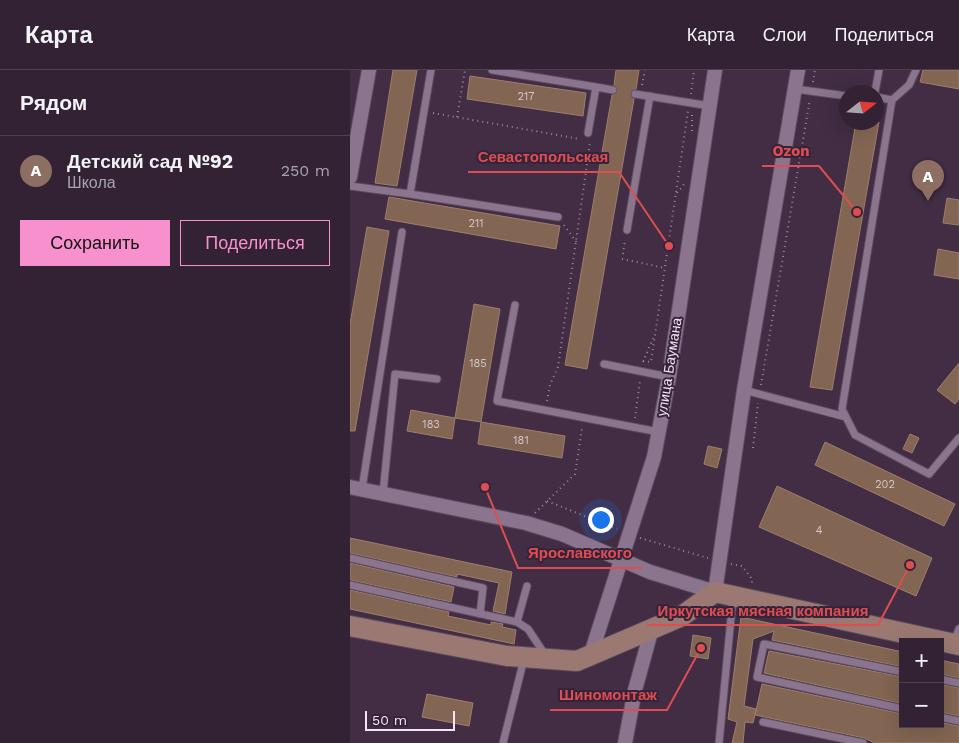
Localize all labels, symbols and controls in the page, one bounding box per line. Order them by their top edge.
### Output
text: Карта [25,21,93,49]
text: Карта [687,24,735,45]
text: Слои [763,24,807,45]
text: Поделиться [835,24,934,45]
north arrow [839,85,884,130]
text: Рядом [20,90,87,115]
house number: 217 [518,90,534,103]
callout: Ozon [762,136,819,166]
callout: Севастопольская [468,142,619,172]
text: Ozon [773,142,810,160]
text: Севастопольская [478,148,608,166]
text: Детский сад №92 [67,150,233,173]
pin: A [912,160,944,201]
text: A [31,161,41,180]
text: 250 m [281,161,330,180]
text: Школа [67,173,116,192]
house number: 211 [469,217,484,230]
button: Сохранить [20,220,170,266]
button: Поделиться [180,220,330,266]
street label: улица Баумана [653,316,685,418]
house number: 185 [469,357,487,370]
house number: 183 [422,418,440,431]
house number: 181 [513,434,529,447]
house number: 202 [875,478,895,491]
your location [588,507,614,533]
house number: 4 [816,524,823,537]
callout: Ярославского [518,538,642,568]
text: Ярославского [528,544,632,562]
callout: Иркутская мясная компания [647,595,878,625]
text: Иркутская мясная компания [658,602,868,620]
map controls [899,638,944,728]
button: + [899,638,944,683]
callout: Шиномонтаж [550,680,667,710]
button: − [899,683,944,728]
text: Шиномонтаж [559,686,657,704]
scale bar [365,708,455,731]
text: 50 m [372,712,407,728]

